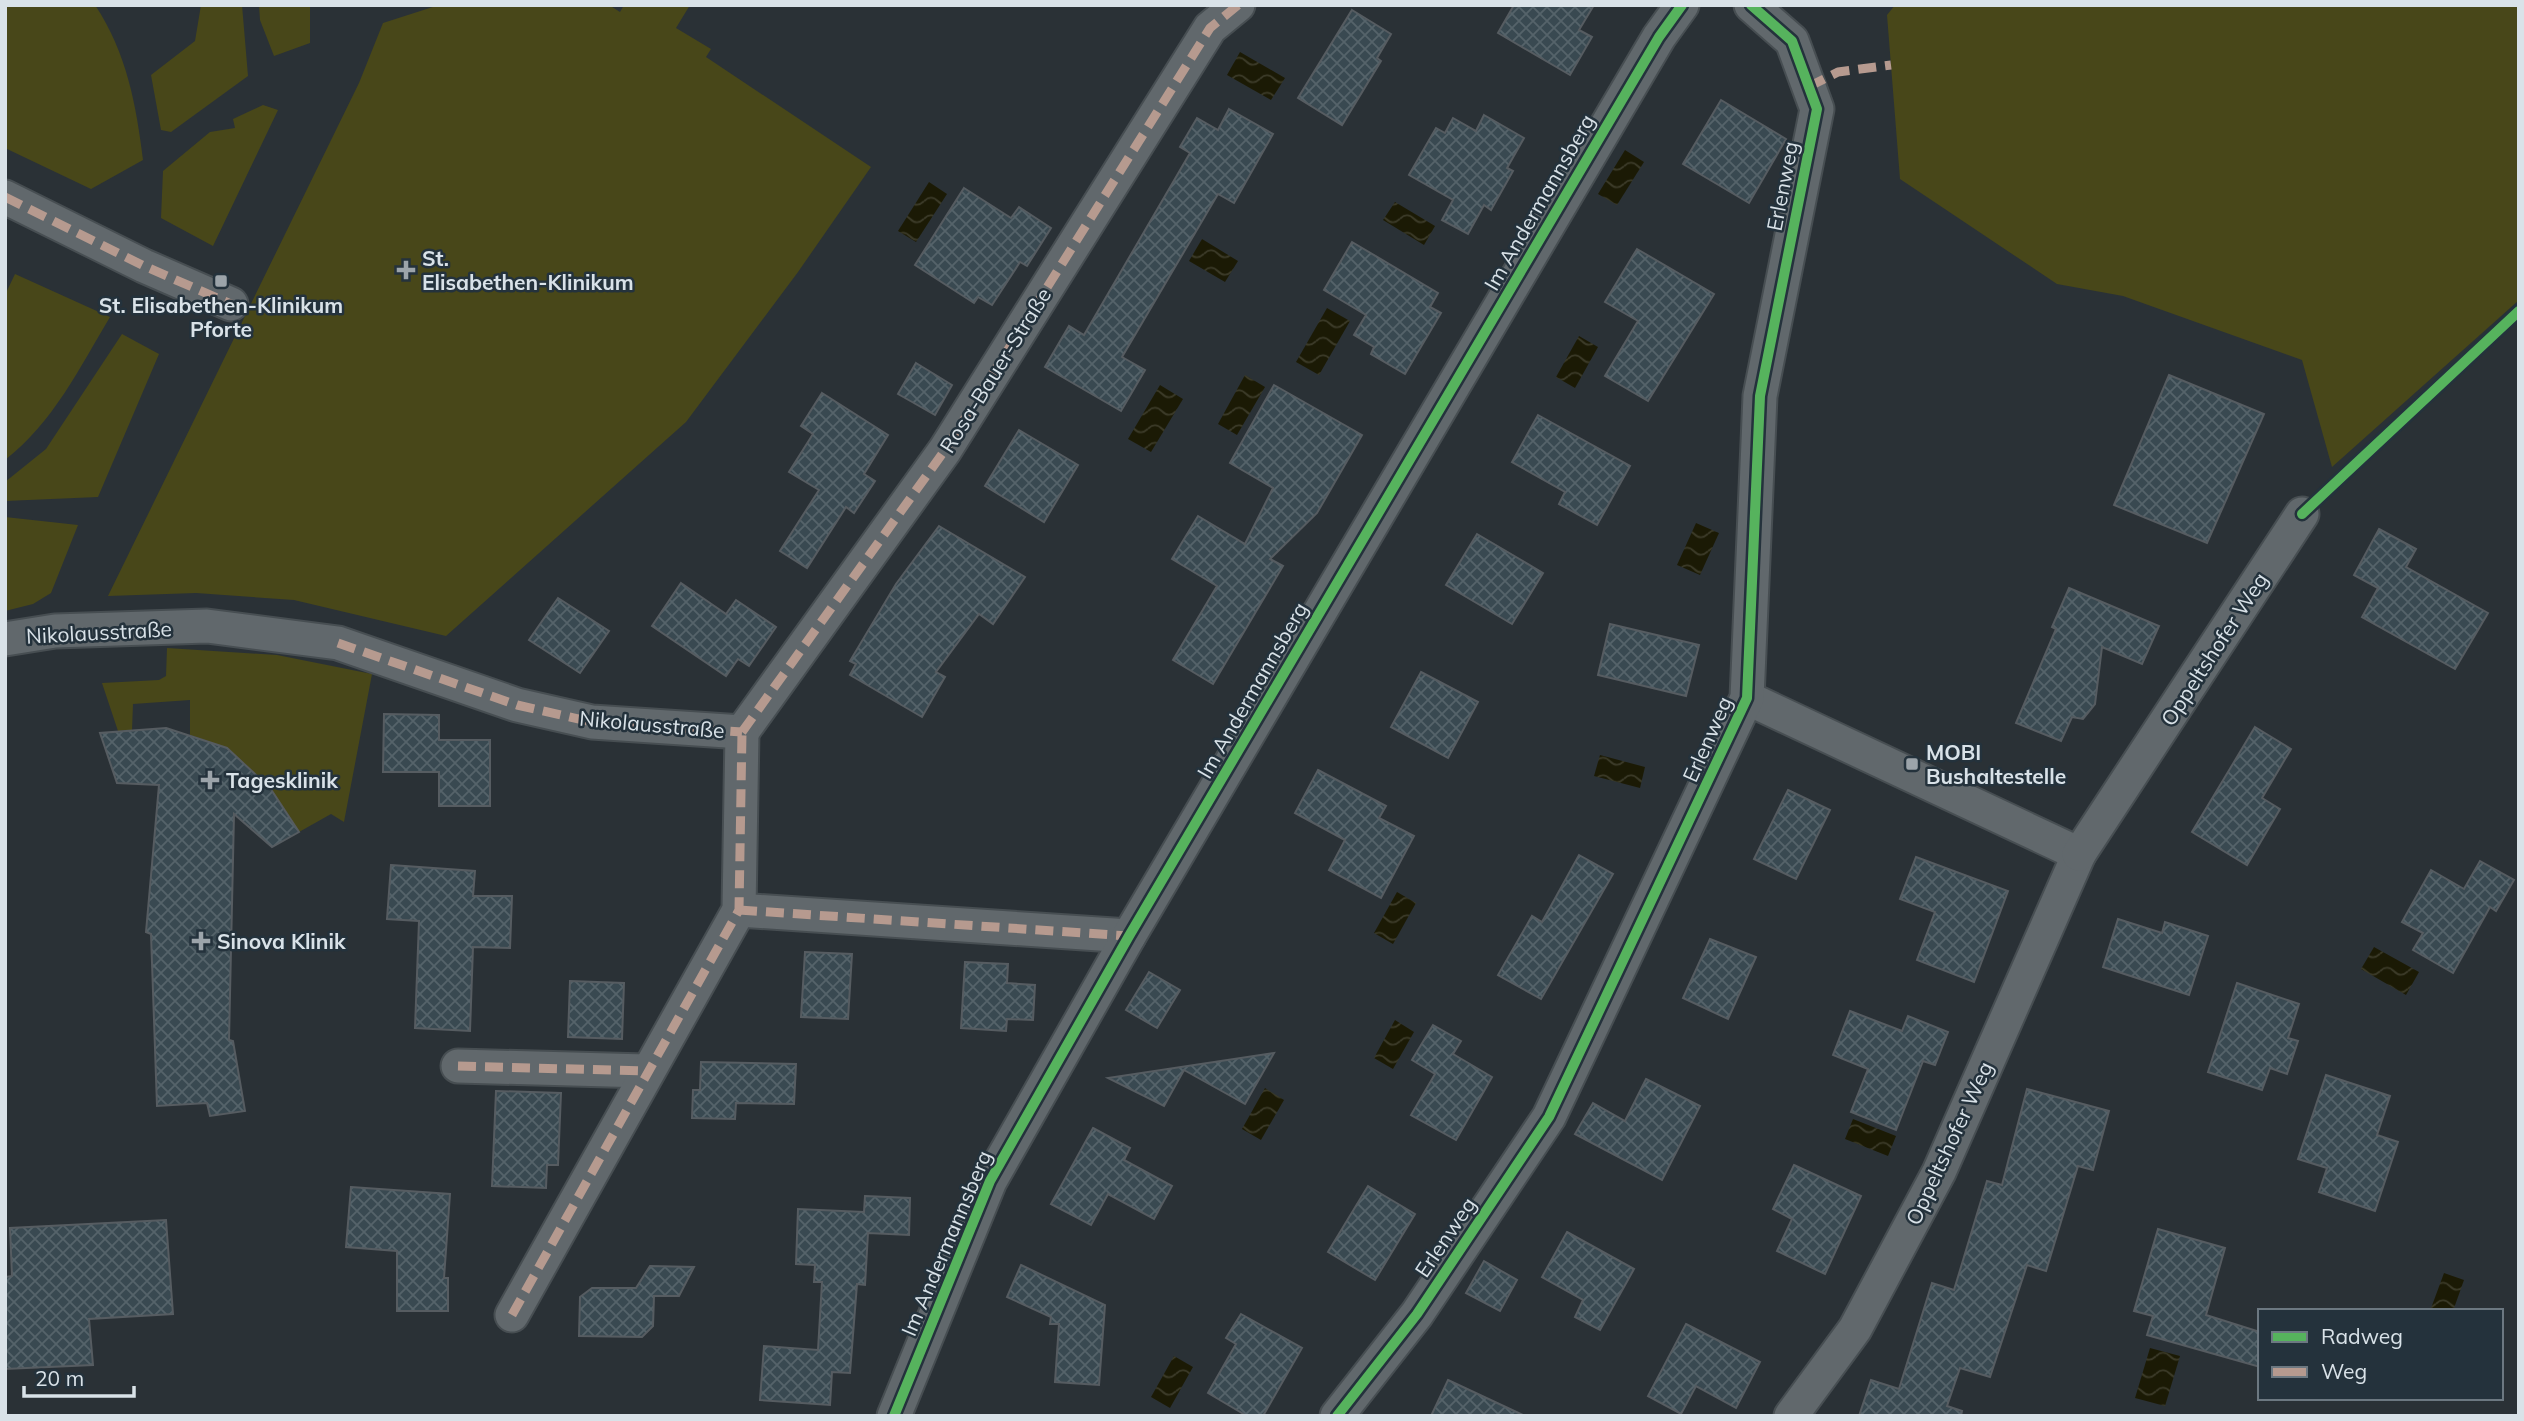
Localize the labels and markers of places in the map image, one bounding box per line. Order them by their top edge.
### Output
place label: St. Elisabethen-Klinikum [422,245,634,295]
marker: St. Elisabethen-Klinikum [396,260,416,280]
marker: St. Elisabethen-Klinikum Pforte [213,273,229,289]
place label: St. Elisabethen-Klinikum Pforte [99,292,343,342]
place label: MOBI Bushaltestelle [1926,739,2066,789]
marker: MOBI Bushaltestelle [1904,756,1920,772]
place label: Tagesklinik [226,767,338,793]
marker: Tagesklinik [200,770,220,790]
place label: Sinova Klinik [217,928,346,954]
marker: Sinova Klinik [191,931,211,951]

